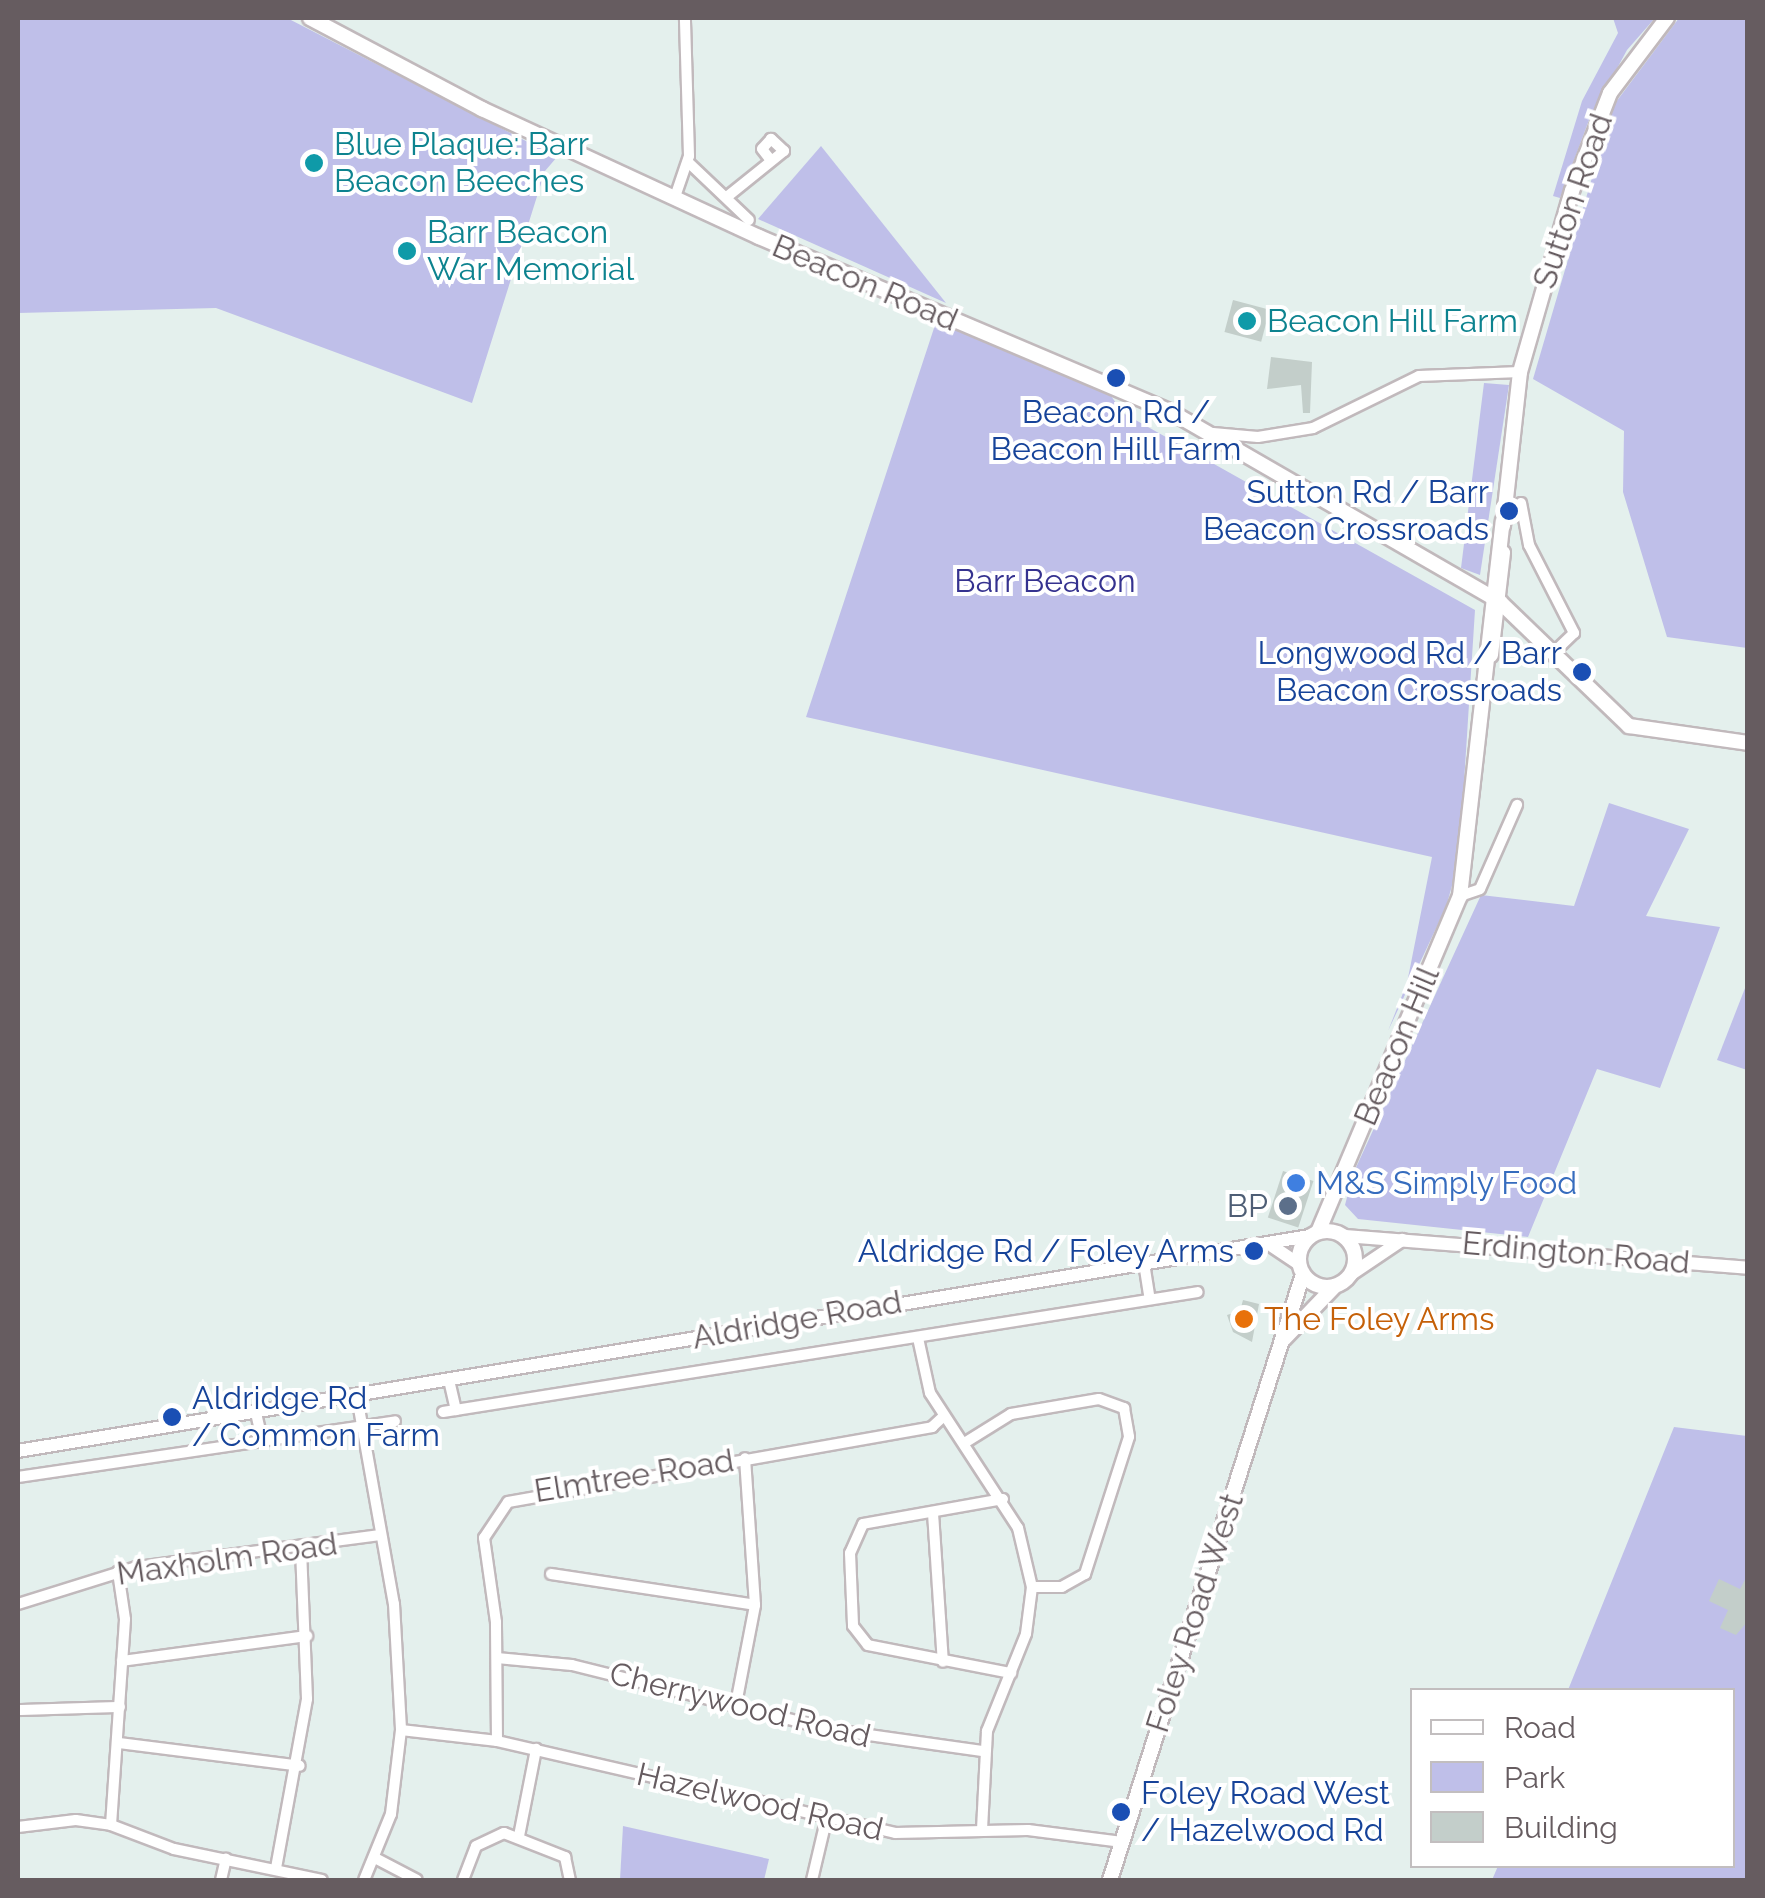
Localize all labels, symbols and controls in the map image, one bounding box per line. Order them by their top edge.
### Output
street label: Sutton Road [1525,109,1621,293]
place label: Blue Plaque: Barr Beacon Beeches [334,126,589,201]
marker: Blue Plaque: Barr Beacon Beeches [303,152,325,174]
place label: Barr Beacon War Memorial [427,214,635,289]
street label: Beacon Road [767,227,963,339]
marker: Barr Beacon War Memorial [396,240,418,262]
place label: Beacon Hill Farm [1267,302,1519,340]
marker: Beacon Hill Farm [1236,310,1258,332]
marker: Beacon Rd / Beacon Hill Farm [1105,367,1127,389]
place label: Beacon Rd / Beacon Hill Farm [990,394,1242,469]
place label: Sutton Rd / Barr Beacon Crossroads [1203,474,1489,549]
marker: Sutton Rd / Barr Beacon Crossroads [1498,500,1520,522]
park label: Barr Beacon [954,562,1136,600]
place label: Longwood Rd / Barr Beacon Crossroads [1257,635,1562,710]
marker: Longwood Rd / Barr Beacon Crossroads [1571,661,1593,683]
street label: Beacon Hill [1346,961,1448,1131]
place label: M&S Simply Food [1316,1164,1578,1202]
marker: M&S Simply Food [1285,1172,1307,1194]
place label: BP [1227,1187,1268,1225]
marker: BP [1277,1195,1299,1217]
street label: Erdington Road [1461,1224,1691,1282]
place label: Aldridge Rd / Foley Arms [856,1232,1234,1270]
marker: Aldridge Rd / Foley Arms [1243,1240,1265,1262]
street label: Aldridge Road [689,1283,905,1357]
place label: The Foley Arms [1264,1300,1496,1338]
marker: The Foley Arms [1233,1308,1255,1330]
place label: Aldridge Rd / Common Farm [192,1380,440,1455]
marker: Aldridge Rd / Common Farm [161,1406,183,1428]
street label: Elmtree Road [532,1441,736,1511]
street label: Foley Road West [1138,1488,1252,1738]
street label: Maxholm Road [114,1525,340,1593]
street label: Cherrywood Road [606,1654,874,1756]
legend [1410,1688,1735,1868]
text: Road [1504,1710,1576,1745]
street label: Hazelwood Road [633,1755,887,1849]
text: Park [1504,1760,1565,1795]
place label: Foley Road West / Hazelwood Rd [1141,1775,1392,1850]
marker: Foley Road West / Hazelwood Rd [1110,1801,1132,1823]
text: Building [1504,1810,1618,1845]

